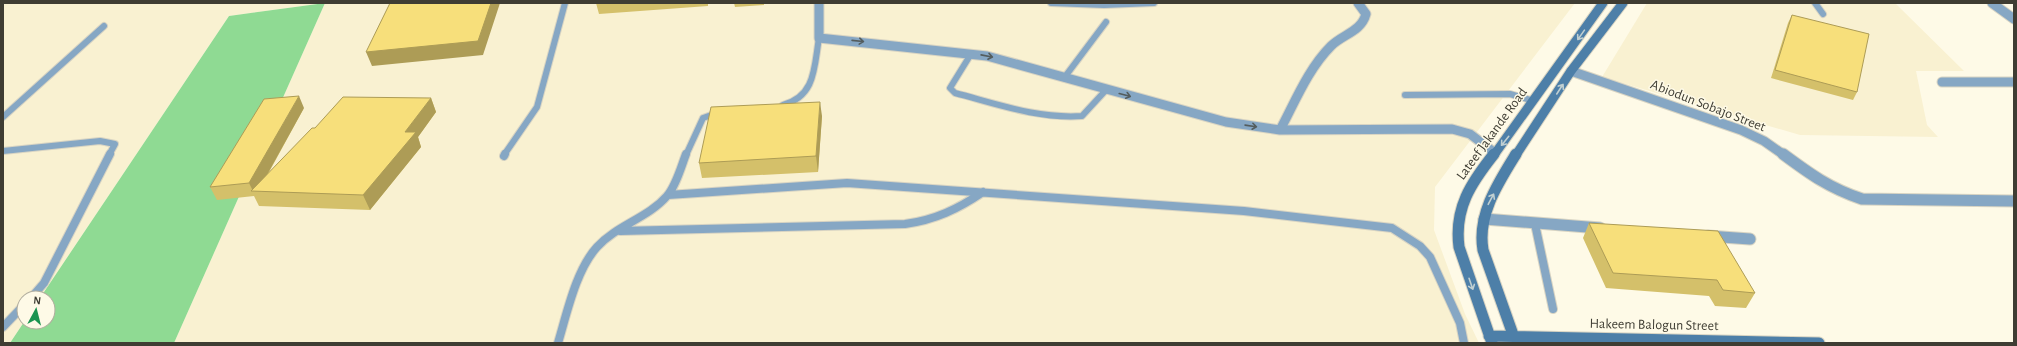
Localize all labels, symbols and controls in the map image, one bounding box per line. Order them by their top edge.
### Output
one-way arrow [1577,29,1585,40]
one-way arrow [851,38,864,45]
one-way arrow [980,53,993,61]
street label: Abiodun Sobajo Street [1649,78,1768,135]
one-way arrow [1556,83,1564,94]
street label: Lateef Jakande Road [1454,85,1530,183]
one-way arrow [1119,92,1132,99]
one-way arrow [1244,122,1257,130]
one-way arrow [1501,135,1510,146]
one-way arrow [1488,193,1495,205]
one-way arrow [1468,278,1476,290]
north arrow [16,290,56,330]
text: N [33,295,42,306]
street label: Hakeem Balogun Street [1589,317,1719,333]

